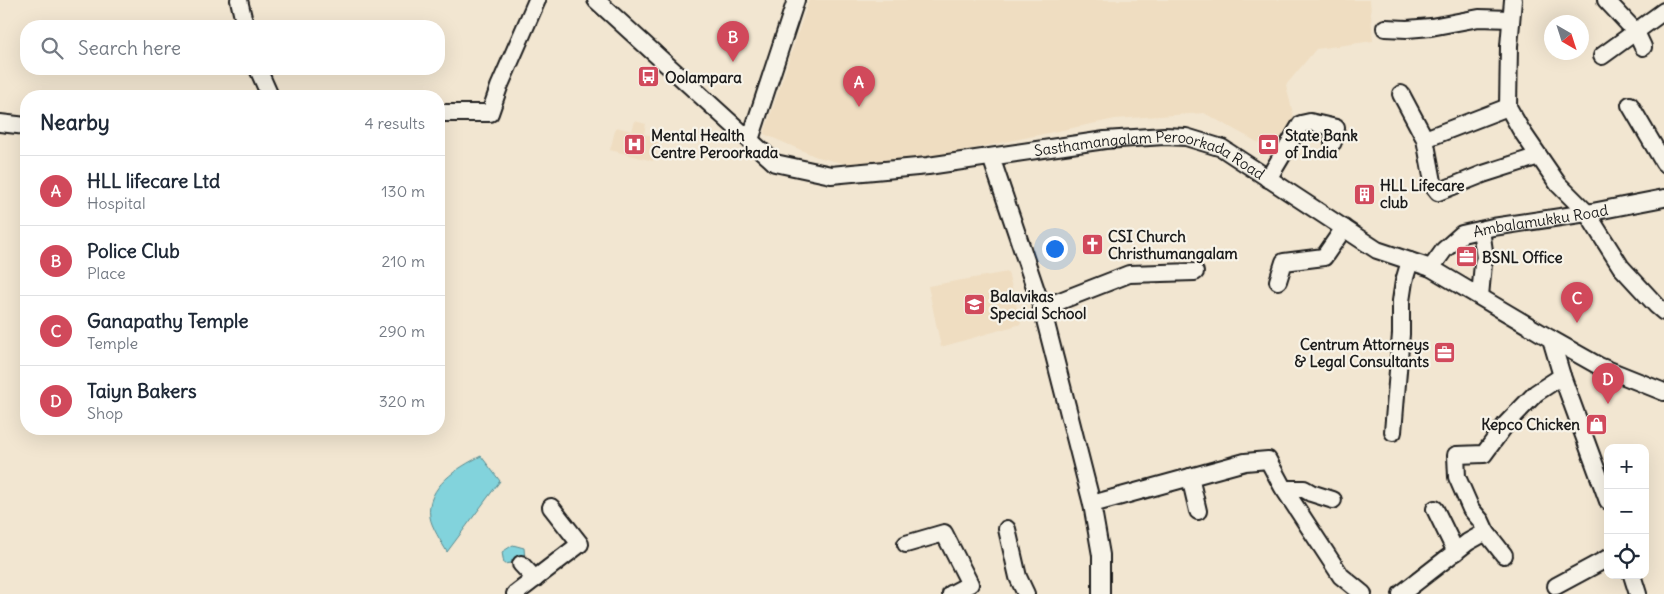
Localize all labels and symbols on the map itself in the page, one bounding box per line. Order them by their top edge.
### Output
north arrow [1544,15,1589,60]
pin: B [717,21,749,62]
bus stop icon: Oolampara [637,65,661,89]
pin: A [843,66,875,107]
place label: Oolampara [665,68,742,88]
place label: Mental Health Centre Peroorkada [651,126,779,162]
street label: Sasthamangalam Peroorkada Road [1033,126,1269,183]
place label: State Bank of India [1285,126,1358,162]
hospital icon: Mental Health Centre Peroorkada [623,132,647,156]
bank icon: State Bank of India [1257,132,1281,156]
place label: HLL Lifecare club [1380,176,1465,212]
building icon: HLL Lifecare club [1352,182,1376,206]
street label: Ambalamukku Road [1471,200,1610,241]
place label: CSI Church Christhumangalam [1108,227,1238,264]
church icon: CSI Church Christhumangalam [1080,233,1104,257]
your location [1042,236,1068,262]
office icon: BSNL Office [1454,245,1478,269]
place label: BSNL Office [1482,248,1563,267]
pin: C [1561,282,1593,323]
place label: Balavikas Special School [990,287,1086,324]
school or university icon: Balavikas Special School [962,293,986,317]
place label: Centrum Attorneys & Legal Consultants [1294,335,1429,372]
office icon: Centrum Attorneys & Legal Consultants [1433,341,1457,365]
pin: D [1592,363,1624,404]
shop icon: Kepco Chicken [1584,412,1608,436]
place label: Kepco Chicken [1481,415,1580,435]

